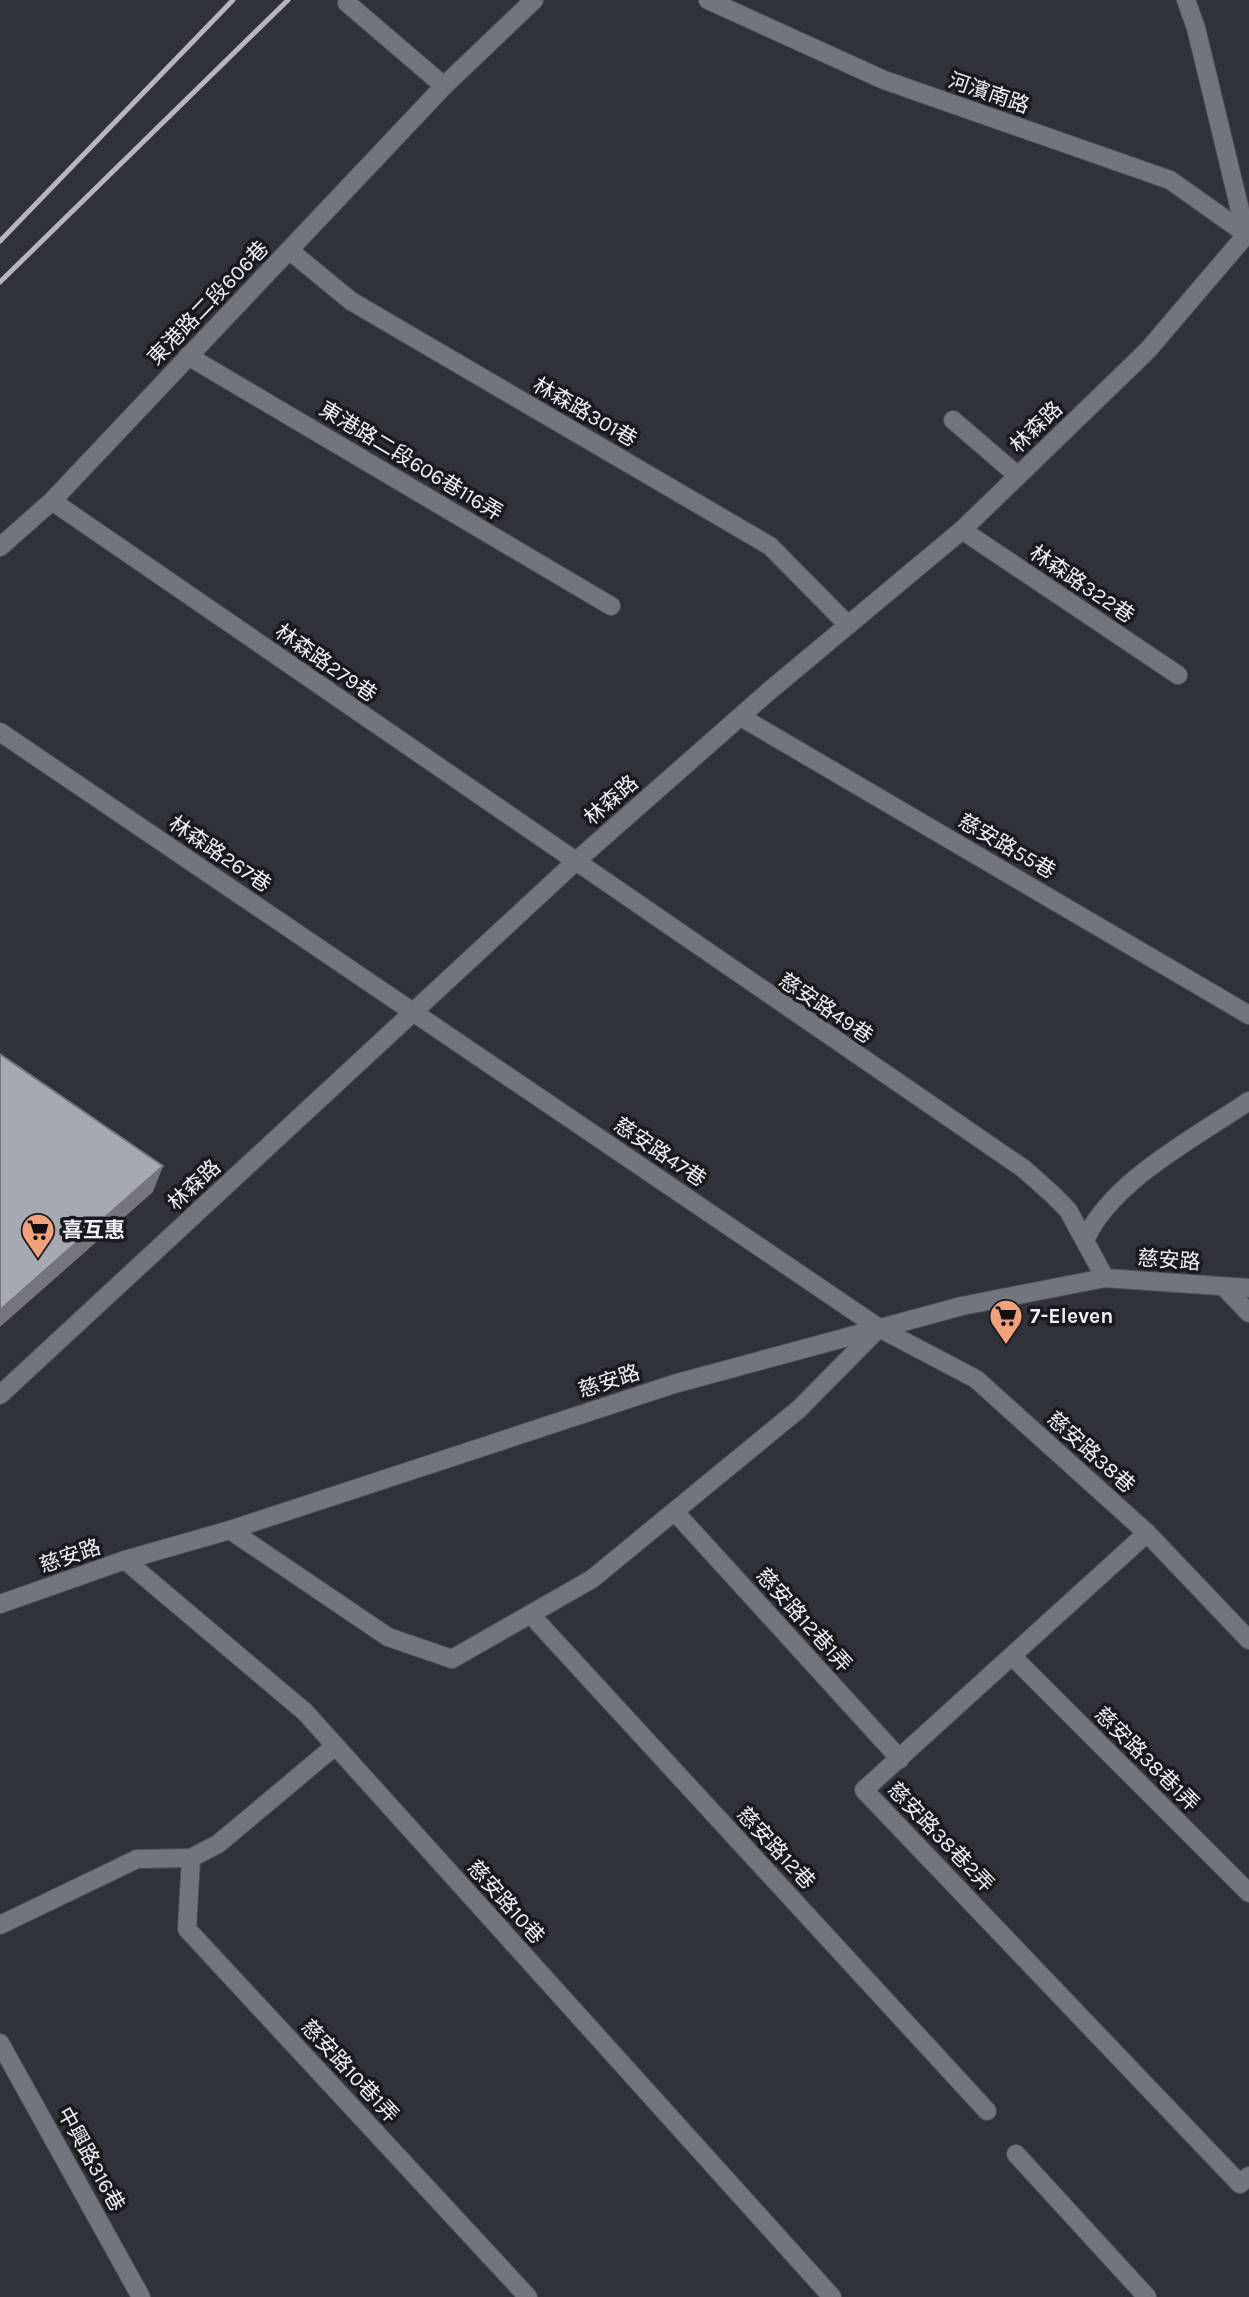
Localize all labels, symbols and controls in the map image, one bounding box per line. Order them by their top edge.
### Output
street label: 河濱南路 [945,68,1033,118]
street label: 東港路二段606巷 [143,236,273,370]
street label: 林森路301巷 [529,373,641,451]
street label: 林森路 [1005,396,1067,458]
street label: 東港路二段606巷116弄 [315,397,507,525]
street label: 林森路322巷 [1025,540,1139,628]
street label: 林森路279巷 [271,619,381,707]
street label: 林森路 [579,770,643,830]
street label: 慈安路55巷 [954,809,1060,883]
street label: 林森路267巷 [164,811,276,897]
street label: 慈安路49巷 [775,968,877,1048]
street label: 慈安路47巷 [610,1113,710,1191]
street label: 林森路 [163,1155,225,1215]
supermarket icon: 喜互惠 [19,1211,57,1260]
place label: 喜互惠 [62,1218,125,1242]
street label: 慈安路 [1137,1246,1201,1274]
supermarket icon: 7-Eleven [987,1297,1025,1346]
place label: 7-Eleven [1030,1304,1113,1328]
street label: 慈安路 [575,1360,643,1402]
street label: 慈安路38巷 [1042,1407,1140,1497]
street label: 慈安路 [36,1534,104,1578]
street label: 慈安路12巷1弄 [751,1563,857,1677]
street label: 慈安路38巷1弄 [1090,1702,1204,1816]
street label: 慈安路38巷2弄 [883,1777,999,1897]
street label: 慈安路12巷 [732,1802,820,1894]
street label: 慈安路10巷 [462,1856,550,1948]
street label: 慈安路10巷1弄 [296,2015,404,2127]
street label: 中興路316巷 [53,2103,129,2215]

